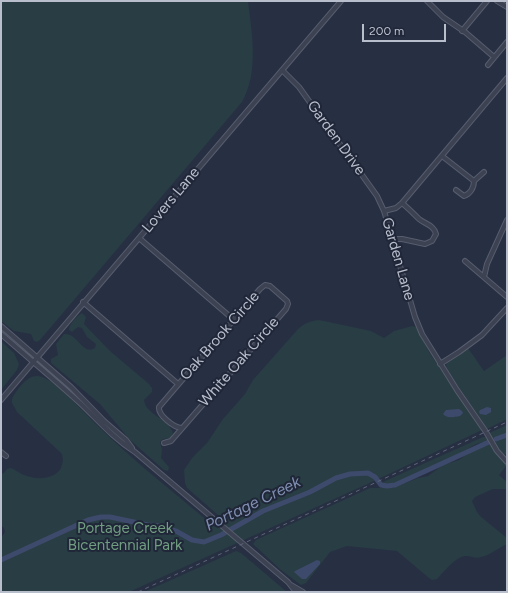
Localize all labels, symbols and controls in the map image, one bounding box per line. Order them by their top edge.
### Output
scale bar [364,16,448,42]
text: 200 m [369,24,404,38]
street label: Garden Drive [303,97,369,179]
street label: Lovers Lane [138,164,204,236]
street label: Garden Lane [378,216,418,302]
street label: Oak Brook Circle [177,288,263,384]
street label: White Oak Circle [195,313,283,411]
water label: Portage Creek [202,473,304,535]
park label: Portage Creek Bicentennial Park [68,520,182,555]

